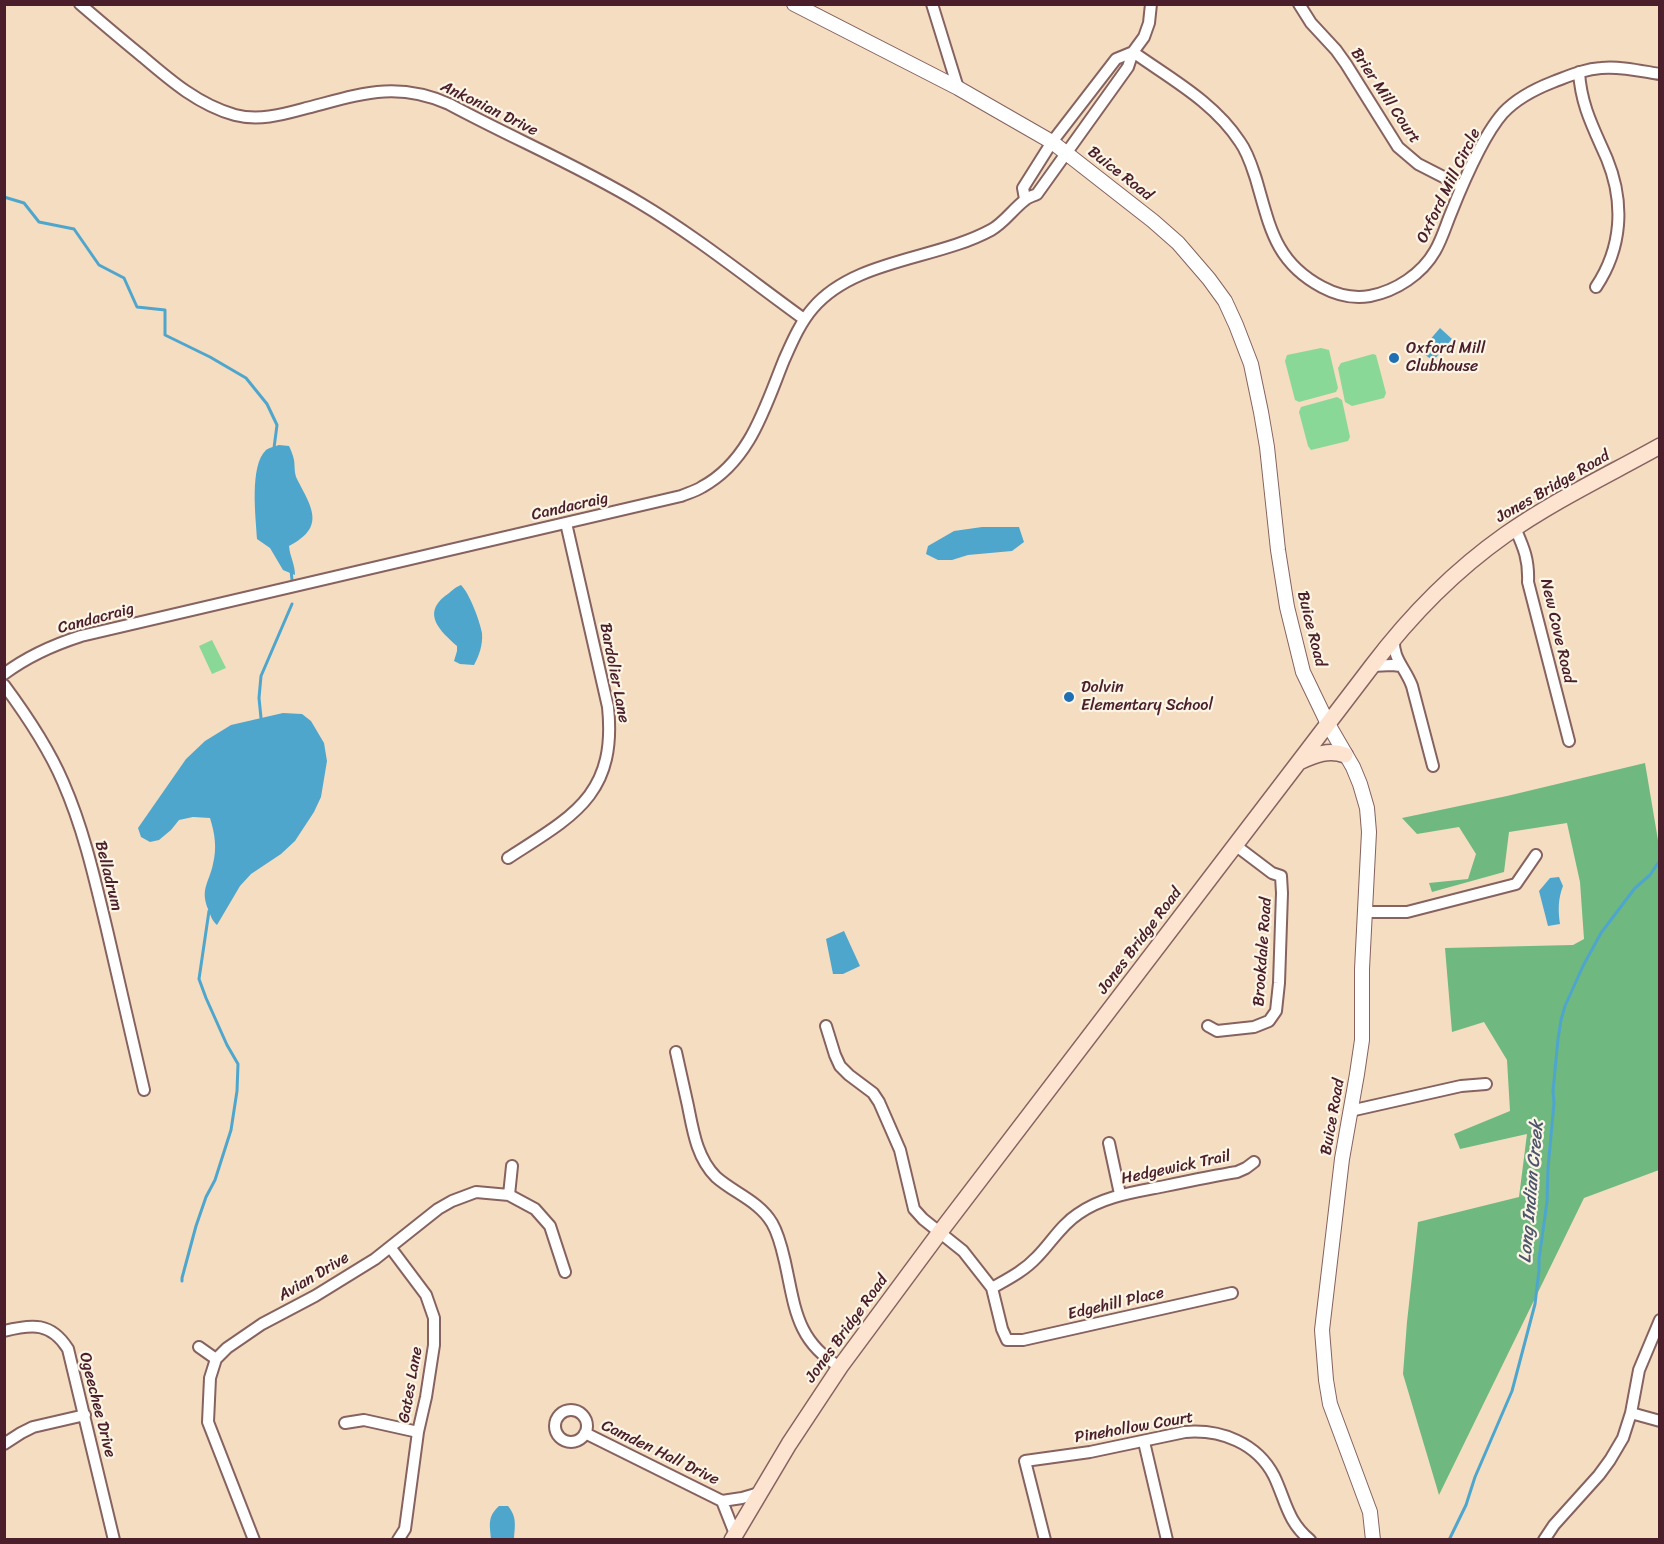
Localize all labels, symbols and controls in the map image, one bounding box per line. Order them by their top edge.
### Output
street label: Brier Mill Court [1346,45,1424,147]
street label: Ankonian Drive [437,77,541,141]
street label: Oxford Mill Circle [1413,126,1485,246]
street label: Buice Road [1084,143,1156,205]
place label: Oxford Mill Clubhouse [1406,339,1485,377]
marker: Oxford Mill Clubhouse [1387,351,1401,365]
street label: Jones Bridge Road [1493,447,1613,527]
street label: Candacraig [530,489,610,525]
street label: New Cove Road [1536,577,1578,685]
street label: Buice Road [1292,589,1330,669]
street label: Candacraig [56,600,136,638]
street label: Bardolier Lane [595,621,633,725]
place label: Dolvin Elementary School [1081,678,1213,716]
marker: Dolvin Elementary School [1062,690,1076,704]
street label: Belladrum [90,839,126,913]
street label: Jones Bridge Road [1094,884,1186,998]
street label: Brookdale Road [1250,897,1276,1007]
street label: Buice Road [1317,1077,1349,1157]
water label: Long Indian Creek [1515,1120,1549,1264]
street label: Hedgewick Trail [1120,1147,1232,1189]
street label: Avian Drive [275,1248,353,1306]
street label: Jones Bridge Road [802,1271,892,1387]
street label: Edgehill Place [1066,1284,1166,1324]
street label: Gates Lane [395,1345,427,1425]
street label: Ogeechee Drive [75,1350,119,1460]
street label: Pinehollow Court [1073,1408,1195,1448]
street label: Camden Hall Drive [598,1416,722,1490]

